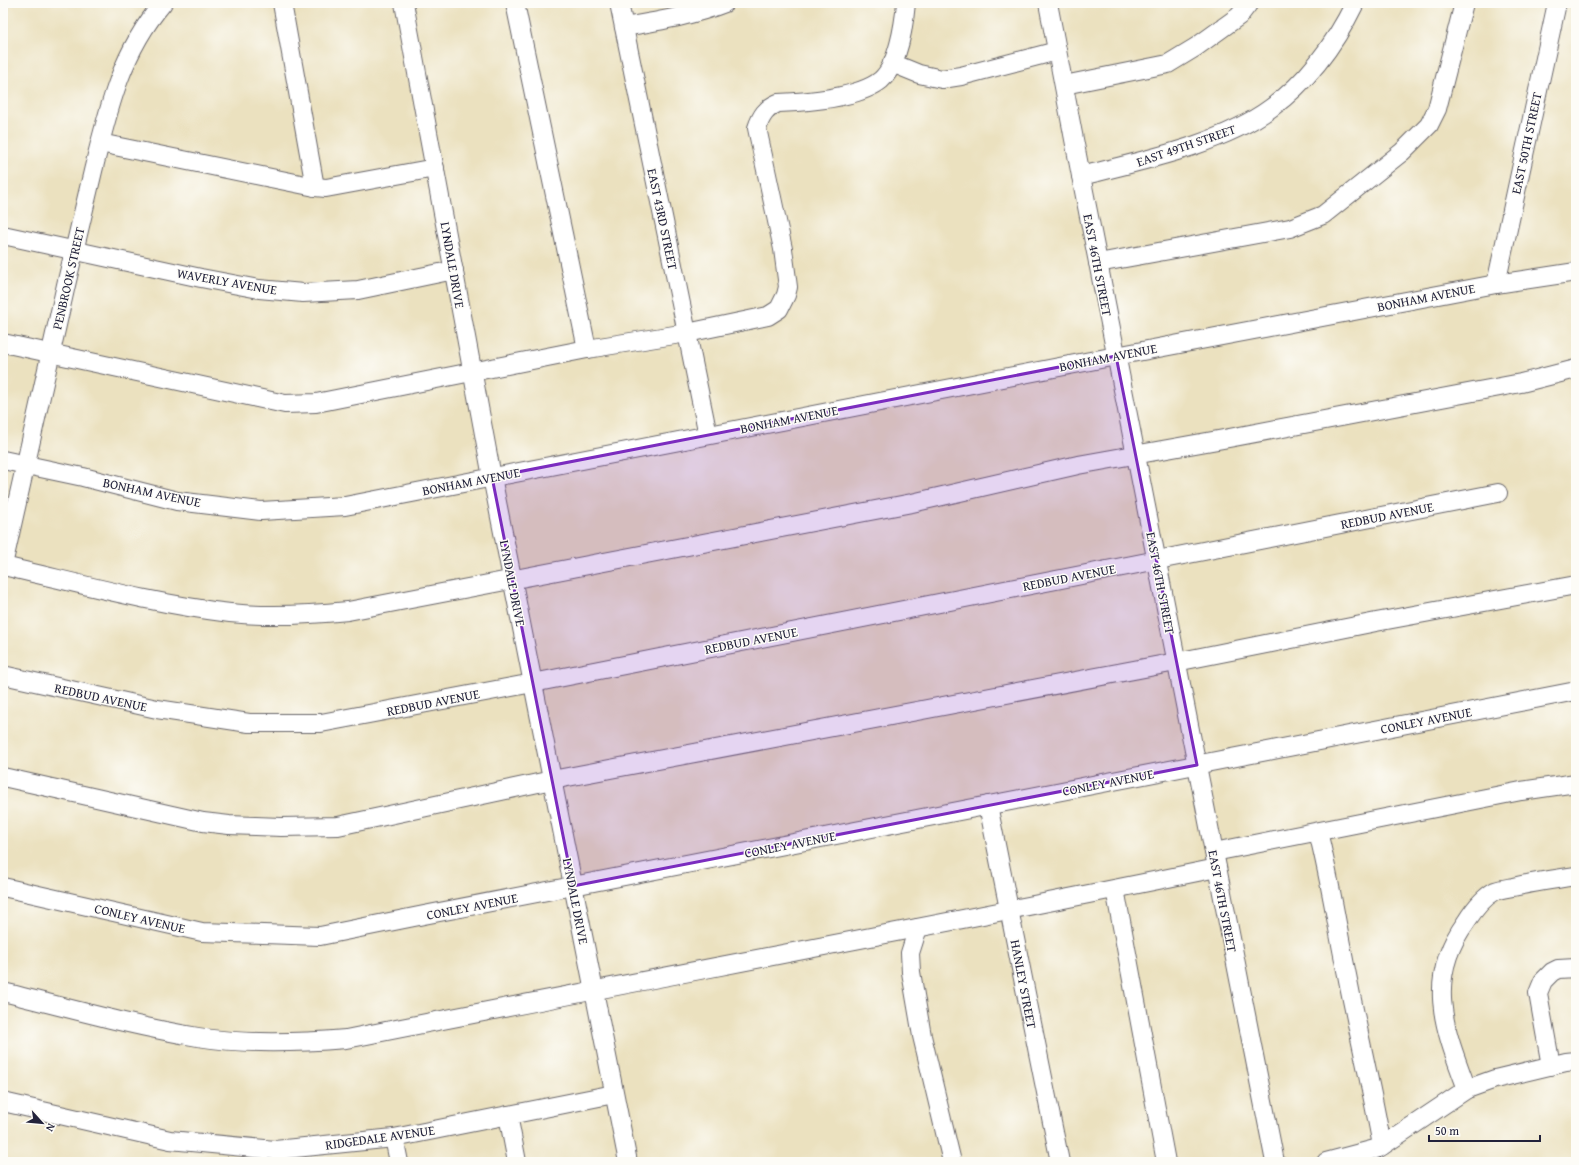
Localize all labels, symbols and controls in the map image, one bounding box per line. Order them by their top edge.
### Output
street label: EAST 50TH STREET [1506,90,1547,196]
street label: EAST 49TH STREET [1134,119,1239,171]
street label: EAST 43RD STREET [642,167,683,272]
street label: EAST 46TH STREET [1078,212,1117,319]
street label: LYNDALE DRIVE [436,220,470,310]
street label: PENBROOK STREET [47,224,90,331]
street label: WAVERLY AVENUE [175,263,279,300]
street label: BONHAM AVENUE [1375,279,1477,316]
street label: BONHAM AVENUE [1057,339,1159,376]
street label: BONHAM AVENUE [738,401,840,438]
street label: BONHAM AVENUE [420,463,522,500]
street label: BONHAM AVENUE [101,473,203,512]
street label: REDBUD AVENUE [1339,497,1436,534]
street label: EAST 46TH STREET [1141,530,1180,637]
street label: LYNDALE DRIVE [495,538,530,628]
street label: REDBUD AVENUE [1021,559,1118,596]
street label: REDBUD AVENUE [703,622,800,659]
street label: REDBUD AVENUE [53,678,149,717]
street label: REDBUD AVENUE [385,684,482,721]
street label: CONLEY AVENUE [1379,702,1474,739]
street label: CONLEY AVENUE [1061,764,1156,801]
street label: CONLEY AVENUE [743,826,838,863]
street label: EAST 46TH STREET [1203,848,1242,955]
street label: LYNDALE DRIVE [558,856,593,946]
street label: CONLEY AVENUE [425,888,520,925]
street label: CONLEY AVENUE [93,899,188,938]
street label: HANLEY STREET [1006,938,1042,1031]
north arrow [22,1103,62,1143]
scale bar [1429,1117,1540,1143]
street label: RIDGEDALE AVENUE [324,1120,436,1155]
text: N [42,1121,60,1135]
text: 50 m [1435,1122,1459,1139]

